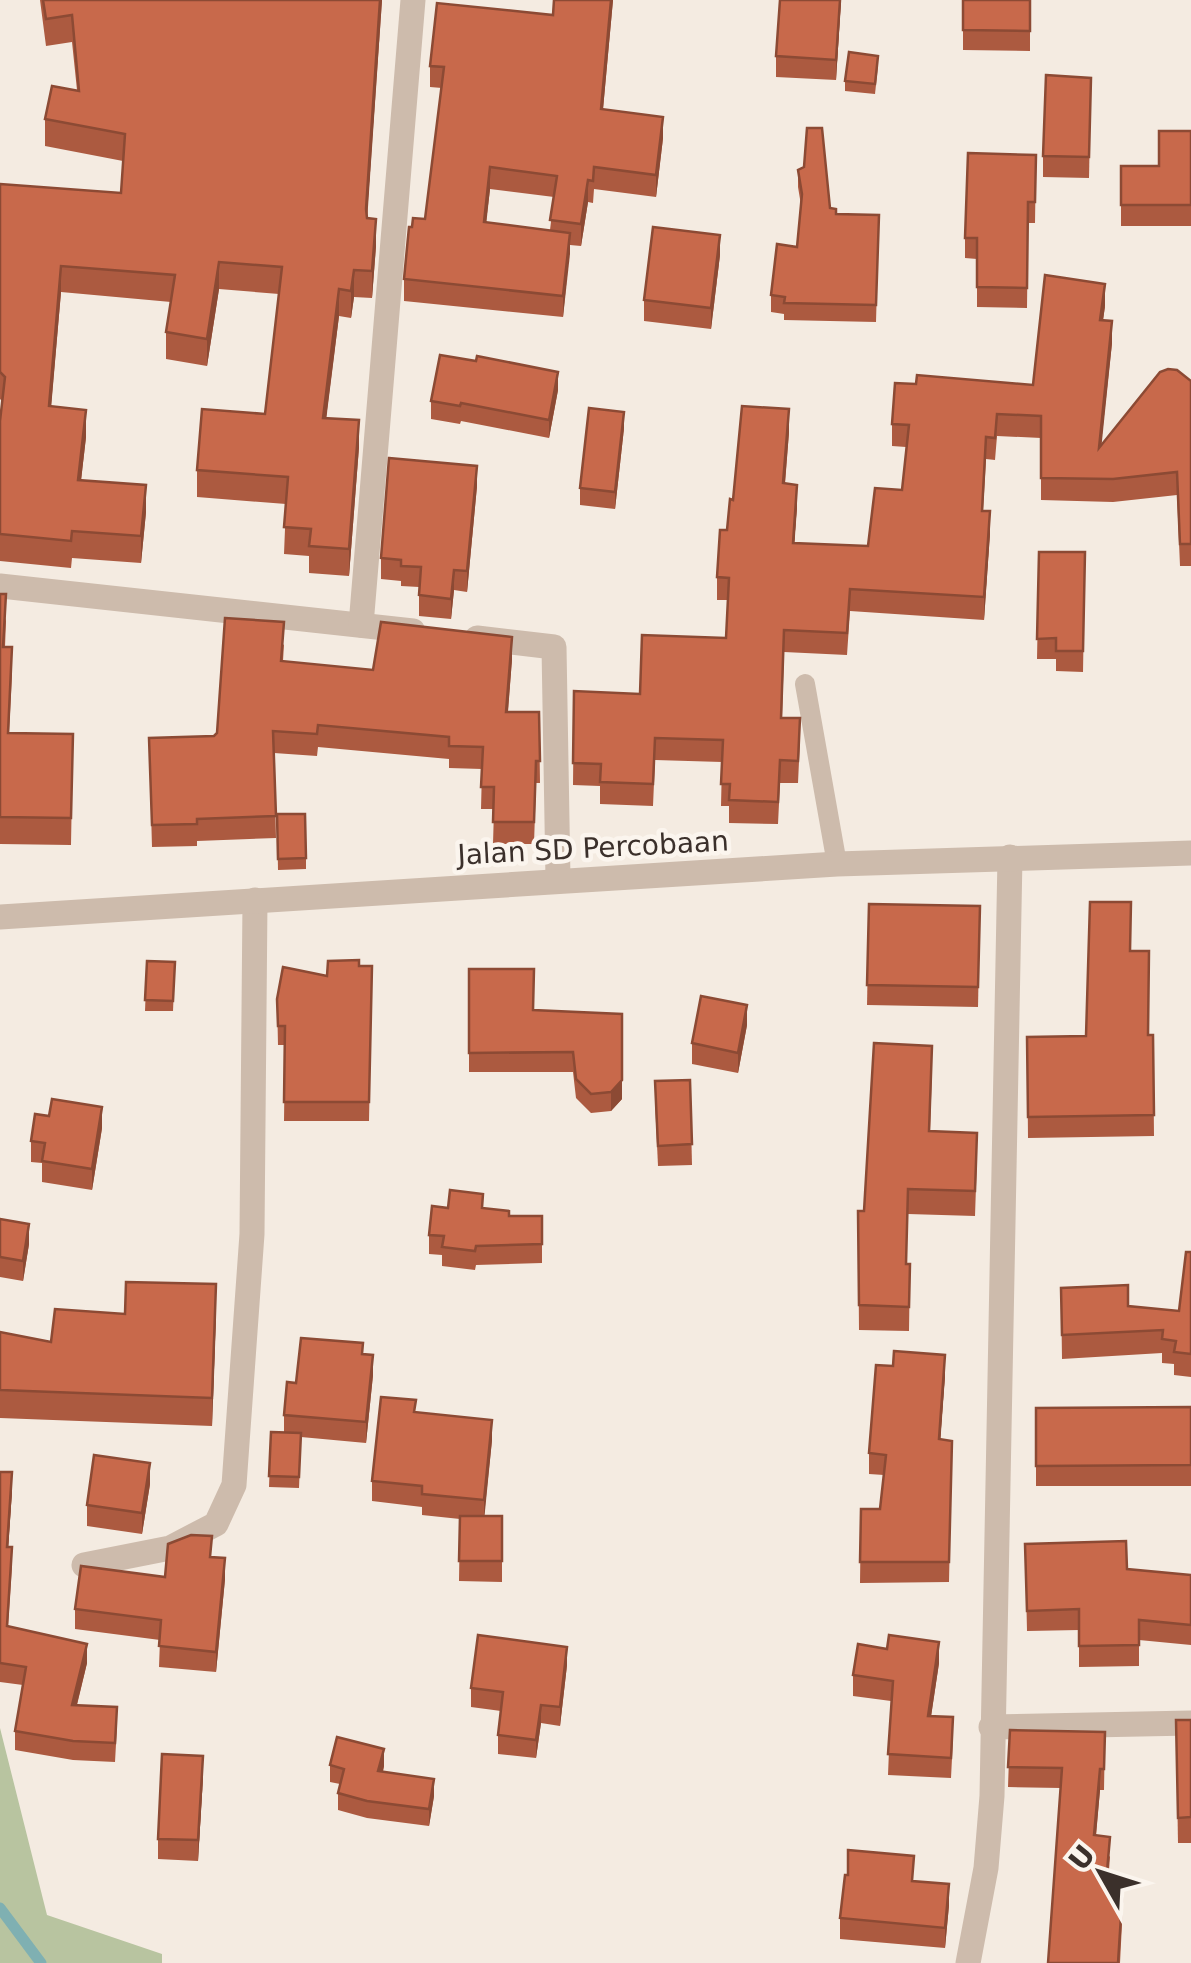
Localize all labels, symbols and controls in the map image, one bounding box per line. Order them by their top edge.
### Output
street label: Jalan SD Percobaan [455,824,729,872]
north arrow [1051,1823,1151,1923]
text: U [1062,1838,1102,1877]

